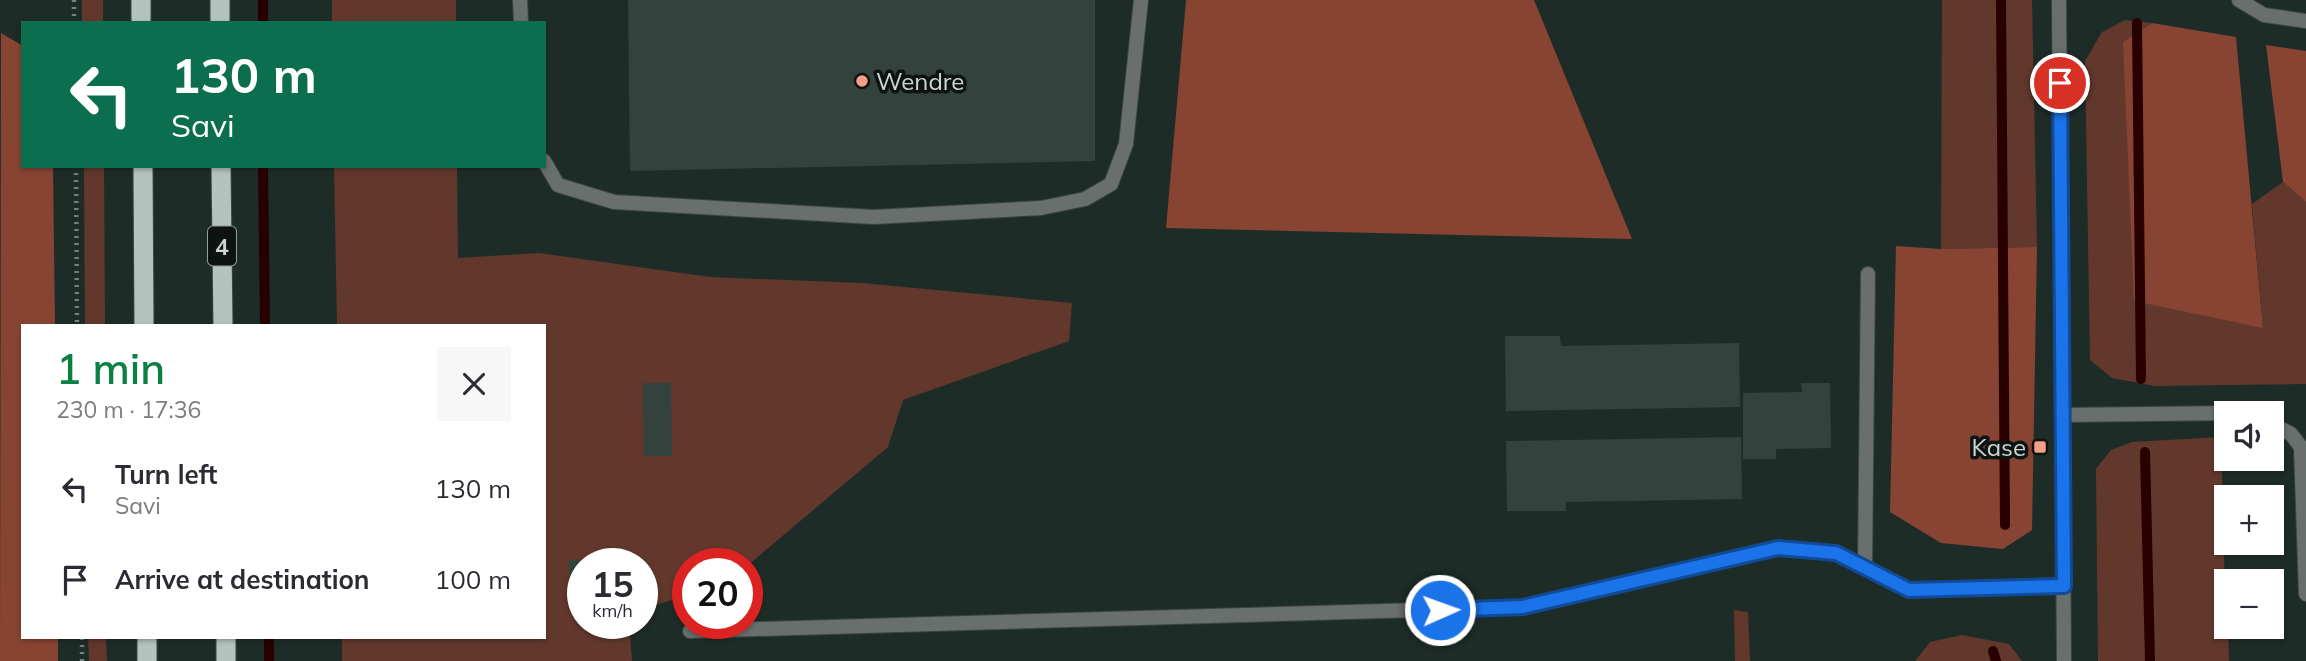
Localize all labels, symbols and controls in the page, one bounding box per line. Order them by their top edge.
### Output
text: 130 m [171,44,317,105]
icon: left [56,49,147,140]
pin [2030,53,2090,113]
icon: arrive [2041,64,2079,102]
place label: Wendre [876,66,964,96]
marker: Wendre [854,73,870,89]
text: Savi [171,105,235,145]
road number: 4 [208,227,236,266]
text: 1 min [56,342,165,395]
button: close [437,347,511,421]
text: 230 m · 17:36 [56,395,201,424]
map controls [2214,401,2284,639]
button: sound [2214,401,2284,471]
place label: Kase [1971,432,2026,462]
marker: Kase [2032,439,2048,455]
text: Turn left [115,458,217,491]
icon: left [56,470,94,508]
text: 130 m [435,472,511,505]
button: + [2214,485,2284,555]
text: Savi [115,491,161,520]
speed limit sign: 20 [672,548,763,639]
icon: arrive [56,561,94,599]
text: 15 [591,562,634,606]
text: Arrive at destination [115,563,370,596]
text: 100 m [435,563,511,596]
button: − [2214,569,2284,639]
position arrow [1403,573,1477,647]
text: km/h [592,599,633,622]

